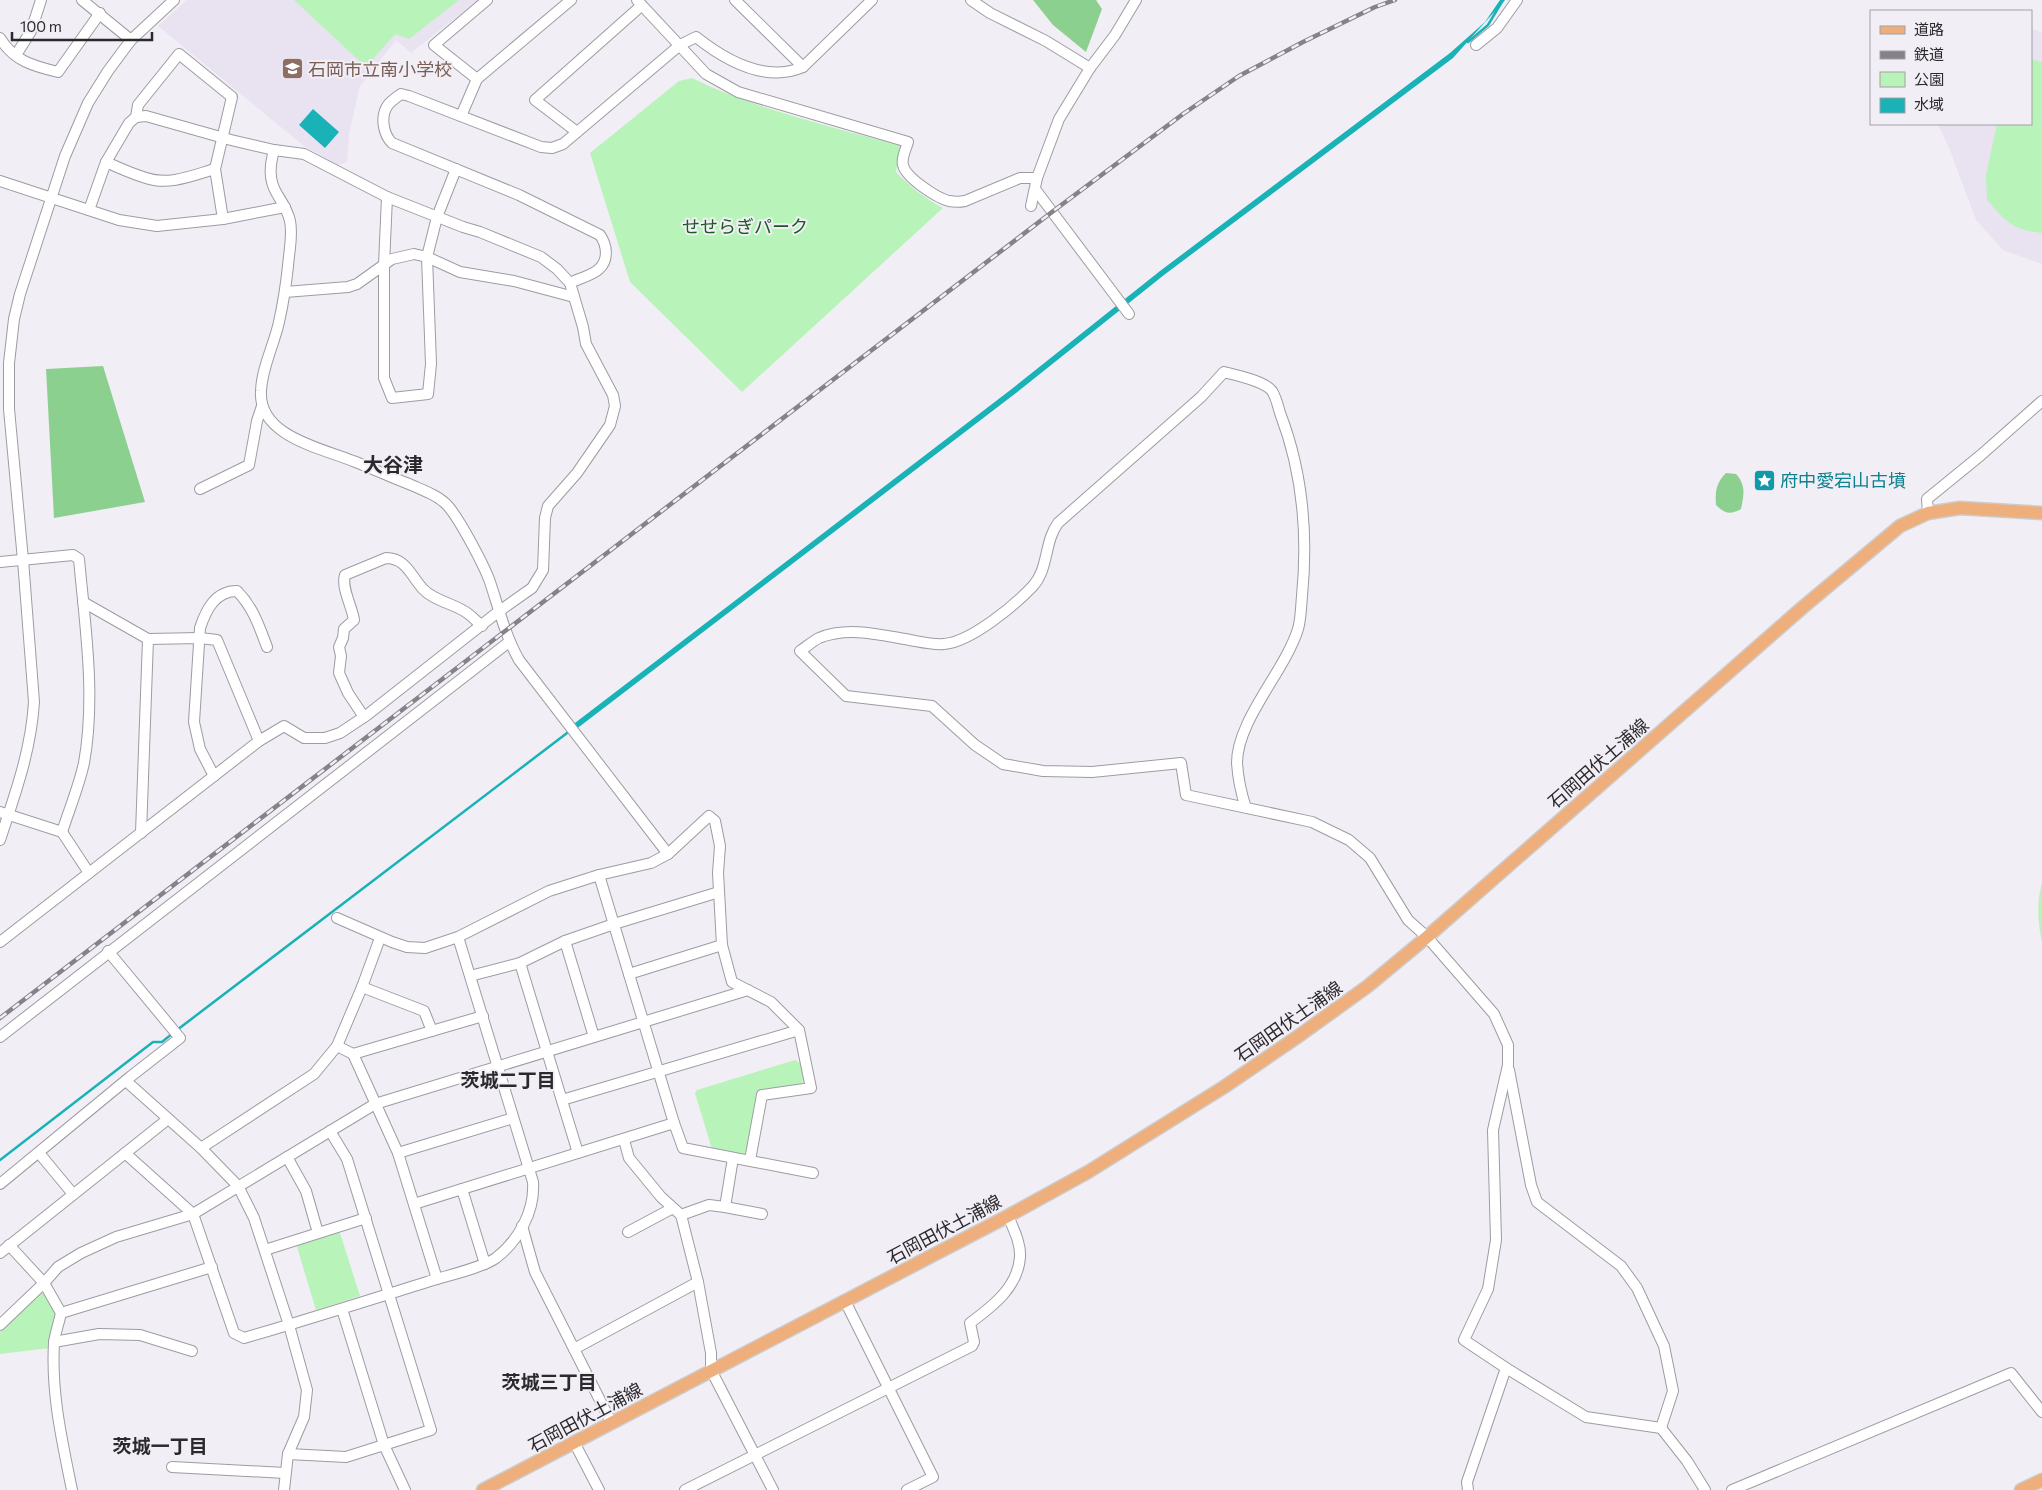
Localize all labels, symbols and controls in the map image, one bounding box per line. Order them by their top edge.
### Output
scale bar [12,10,152,42]
legend [1870,10,2032,125]
text: 100 m [20,17,62,35]
text: 道路 [1914,20,1944,38]
text: 鉄道 [1914,45,1944,63]
school or university icon: 石岡市立南小学校 [280,57,304,81]
place label: 石岡市立南小学校 [308,58,452,80]
text: 公園 [1914,70,1944,88]
text: 水域 [1914,95,1944,113]
park label: せせらぎパーク [682,215,808,237]
district label: 大谷津 [363,452,423,476]
place icon: 府中愛宕山古墳 [1752,468,1776,492]
place label: 府中愛宕山古墳 [1780,469,1906,491]
street label: 石岡田伏土浦線 [1543,713,1653,813]
street label: 石岡田伏土浦線 [1230,976,1346,1066]
district label: 茨城二丁目 [460,1068,556,1091]
street label: 石岡田伏土浦線 [883,1190,1005,1268]
district label: 茨城三丁目 [501,1370,597,1393]
street label: 石岡田伏土浦線 [524,1378,646,1456]
district label: 茨城一丁目 [112,1434,208,1457]

